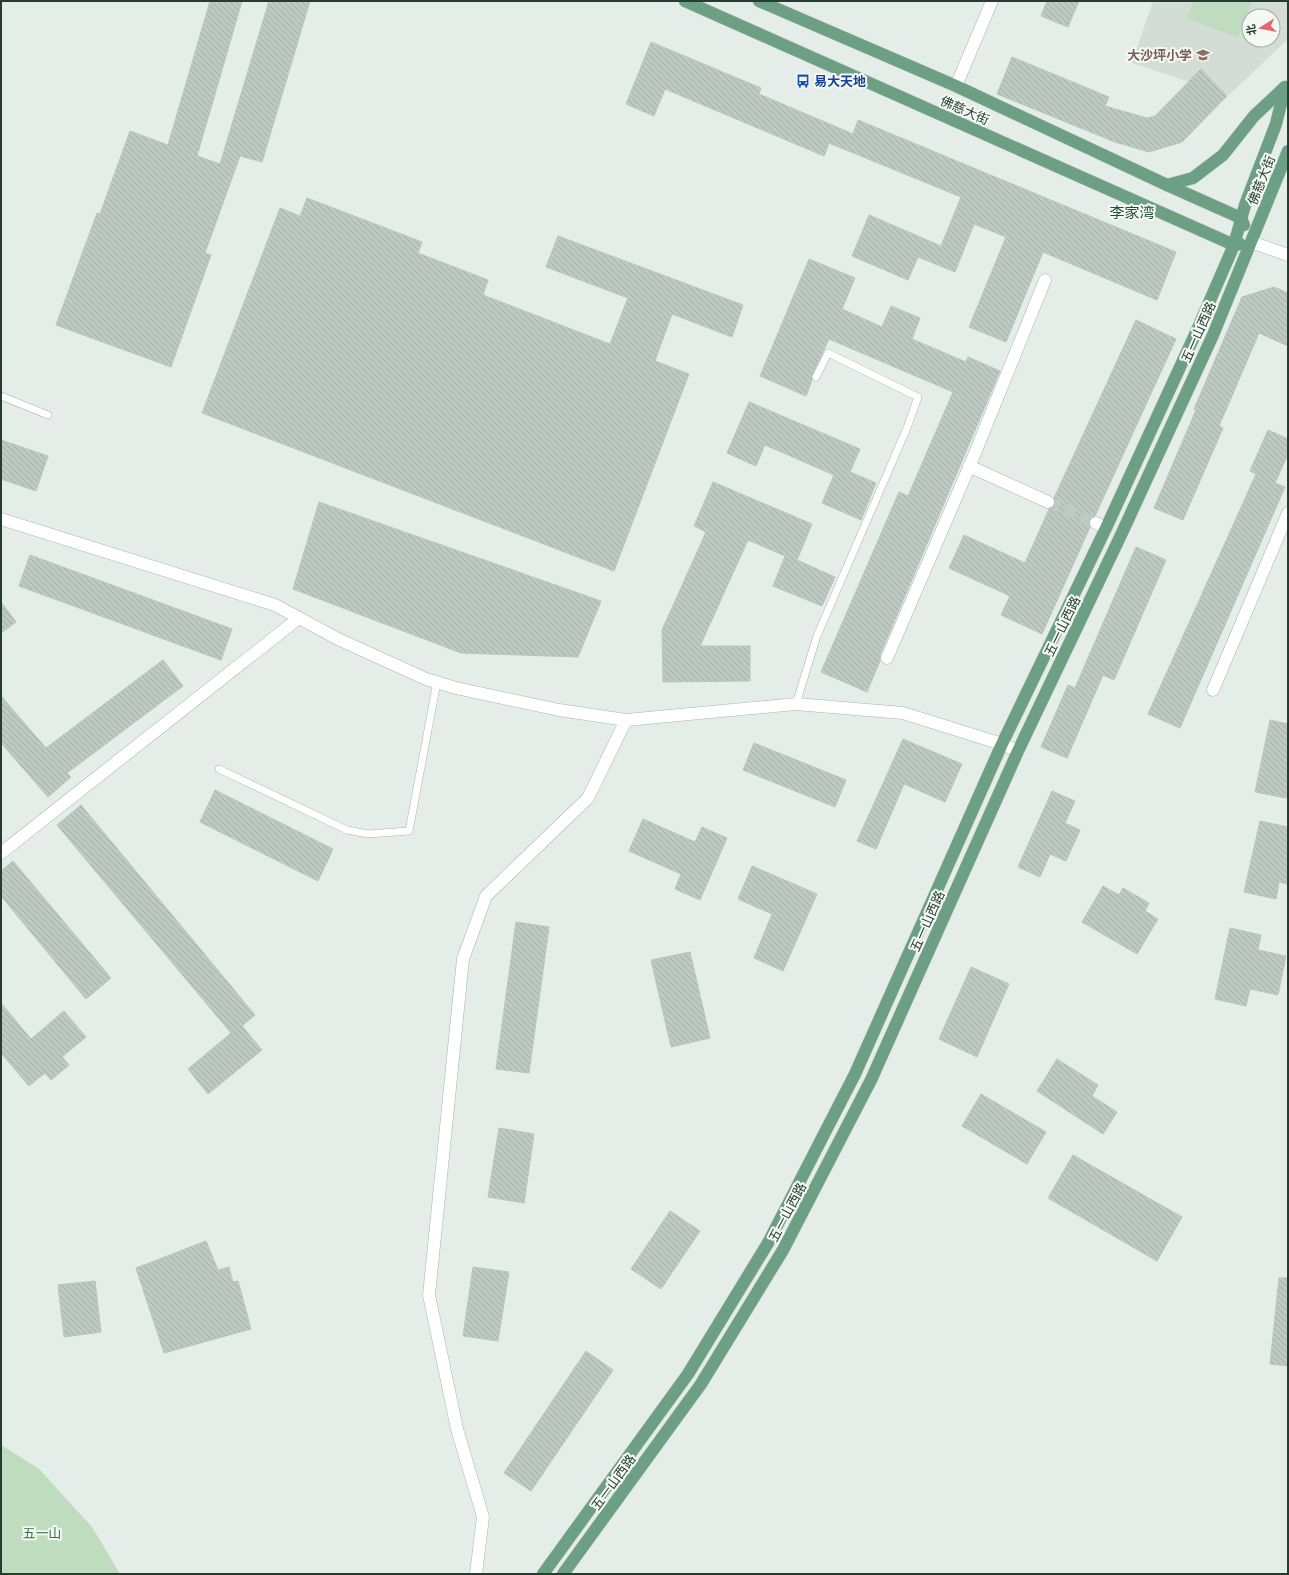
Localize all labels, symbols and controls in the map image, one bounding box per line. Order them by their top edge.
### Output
north arrow [1241,8,1281,48]
text: 北 [1243,23,1259,37]
place label: 大沙坪小学 [1127,47,1192,63]
school or university icon: 大沙坪小学 [1195,47,1211,63]
bus stop icon: 易大天地 [795,73,811,89]
place label: 易大天地 [814,73,866,89]
street label: 佛慈大街 [938,92,992,128]
street label: 佛慈大街 [1244,153,1278,207]
district label: 李家湾 [1109,204,1155,222]
street label: 五一山西路 [1177,299,1219,365]
street label: 五一山西路 [1041,593,1083,659]
street label: 五一山西路 [906,888,948,954]
street label: 五一山西路 [765,1180,809,1244]
street label: 五一山西路 [587,1451,639,1513]
park label: 五一山 [22,1525,62,1541]

